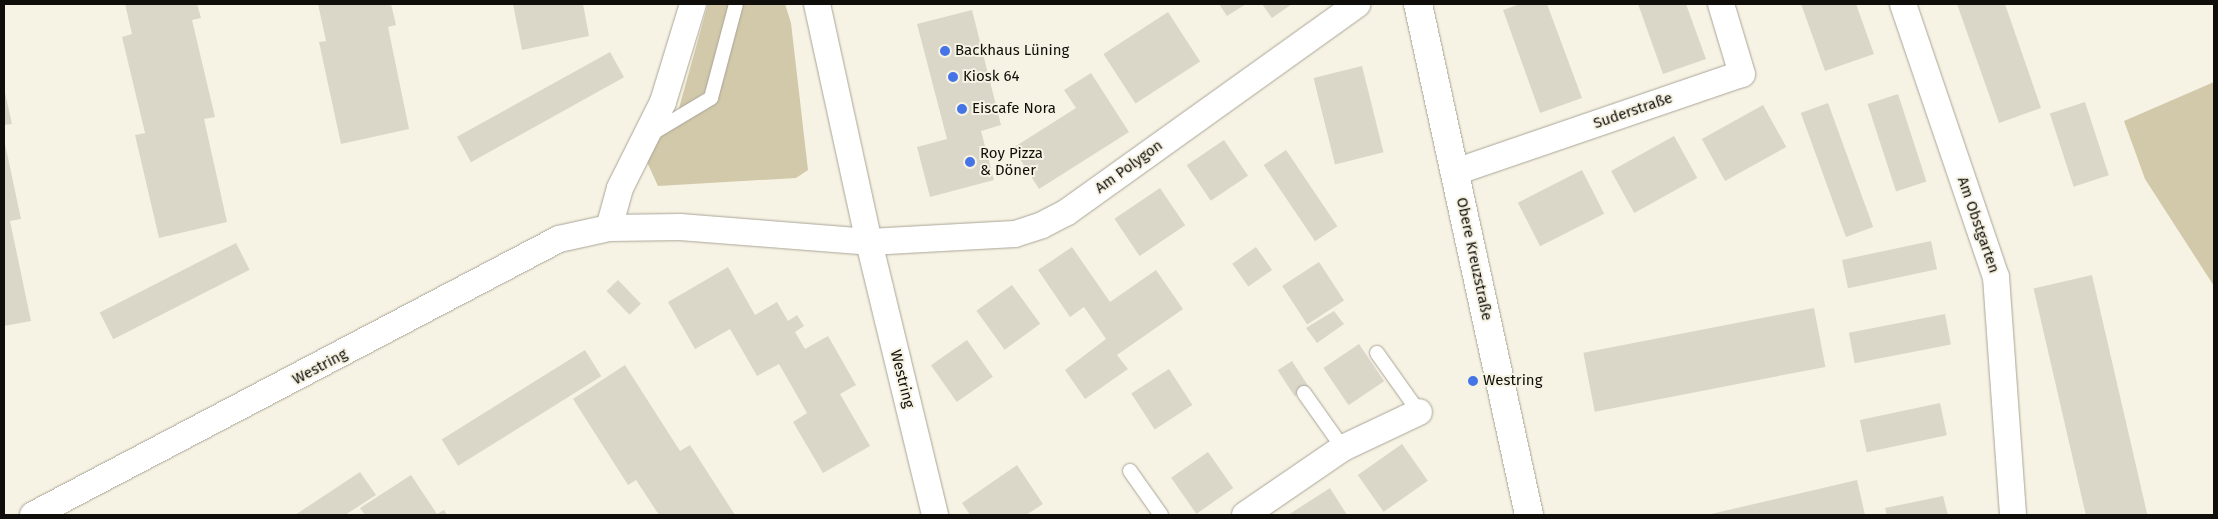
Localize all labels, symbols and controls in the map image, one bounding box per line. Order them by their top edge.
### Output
place label: Backhaus Lüning [955,42,1069,60]
marker: Backhaus Lüning [939,45,951,57]
place label: Kiosk 64 [963,68,1019,86]
marker: Kiosk 64 [947,71,959,83]
street label: Suderstraße [1591,89,1675,133]
place label: Eiscafe Nora [972,100,1056,118]
marker: Eiscafe Nora [956,103,968,115]
street label: Am Polygon [1092,136,1166,198]
place label: Roy Pizza & Döner [980,144,1043,179]
marker: Roy Pizza & Döner [964,156,976,168]
street label: Am Obstgarten [1953,175,2003,275]
street label: Obere Kreuzstraße [1452,196,1496,322]
street label: Westring [290,345,350,389]
street label: Westring [886,348,918,410]
place label: Westring [1483,372,1542,390]
marker: Westring [1467,375,1479,387]

